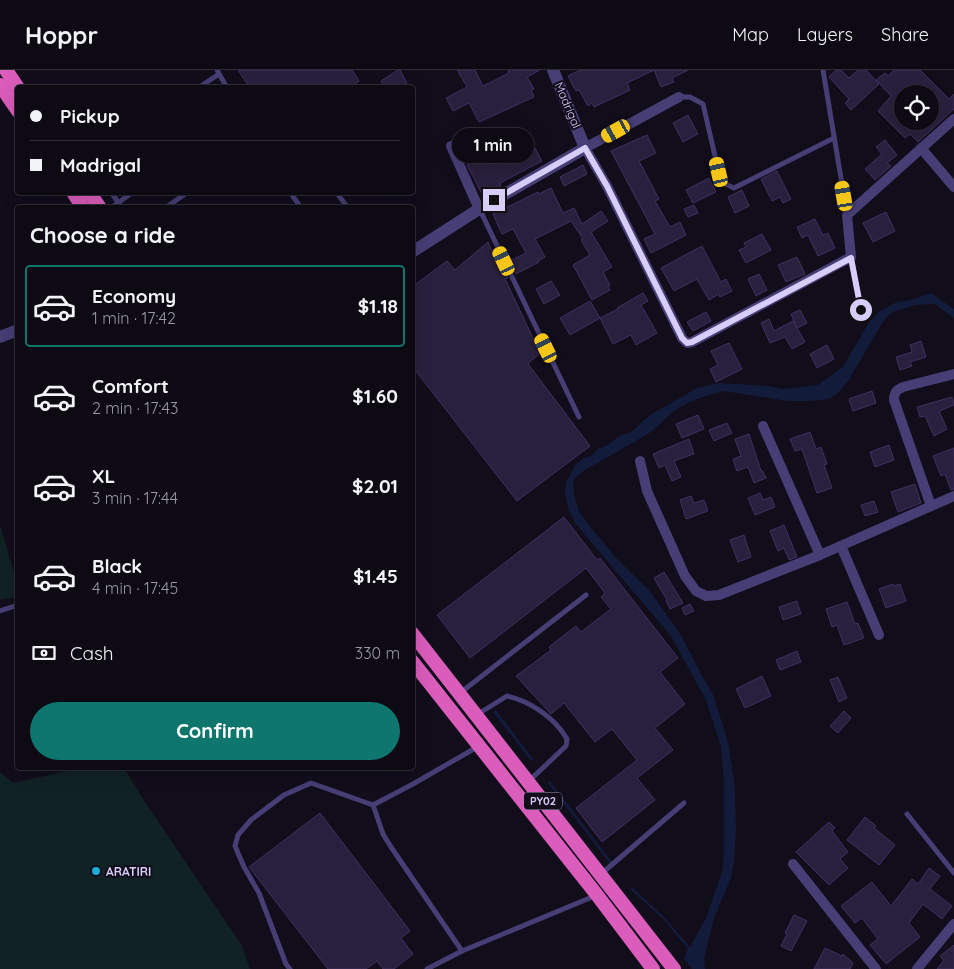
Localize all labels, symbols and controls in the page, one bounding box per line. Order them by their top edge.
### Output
text: Hoppr [25,20,98,50]
text: Map [732,23,769,46]
text: Layers [797,23,853,46]
text: Share [881,23,929,46]
street label: Madrigal [551,79,585,131]
map controls [894,85,939,130]
button: locate [894,85,939,130]
text: Pickup [60,104,120,128]
car [599,117,632,145]
callout: 1 min [453,128,535,162]
text: 1 min [474,135,512,155]
text: Madrigal [60,153,141,177]
car [708,156,729,188]
car [834,180,853,212]
route end [483,189,505,211]
text: Choose a ride [30,221,175,249]
car [490,244,517,278]
icon: car [32,284,77,329]
text: Economy [92,284,176,308]
text: $1.18 [358,294,398,318]
route start [850,299,872,321]
text: 1 min · 17:42 [92,308,176,328]
car [532,331,559,365]
icon: car [32,374,77,419]
text: Comfort [92,374,169,398]
text: $1.60 [352,384,398,408]
text: 2 min · 17:43 [92,398,178,418]
icon: car [32,464,77,509]
text: XL [92,464,115,488]
text: $2.01 [352,474,398,498]
text: 3 min · 17:44 [92,488,178,508]
icon: car [32,554,77,599]
text: Black [92,554,142,578]
text: $1.45 [353,564,398,588]
text: 4 min · 17:45 [92,578,178,598]
icon: cash [30,639,58,667]
text: Cash [70,641,114,665]
text: 330 m [355,643,400,663]
button: Confirm [30,702,400,760]
road number: PY02 [524,792,562,809]
place label: ARATIRI [106,864,151,879]
marker: ARATIRI [90,865,102,877]

